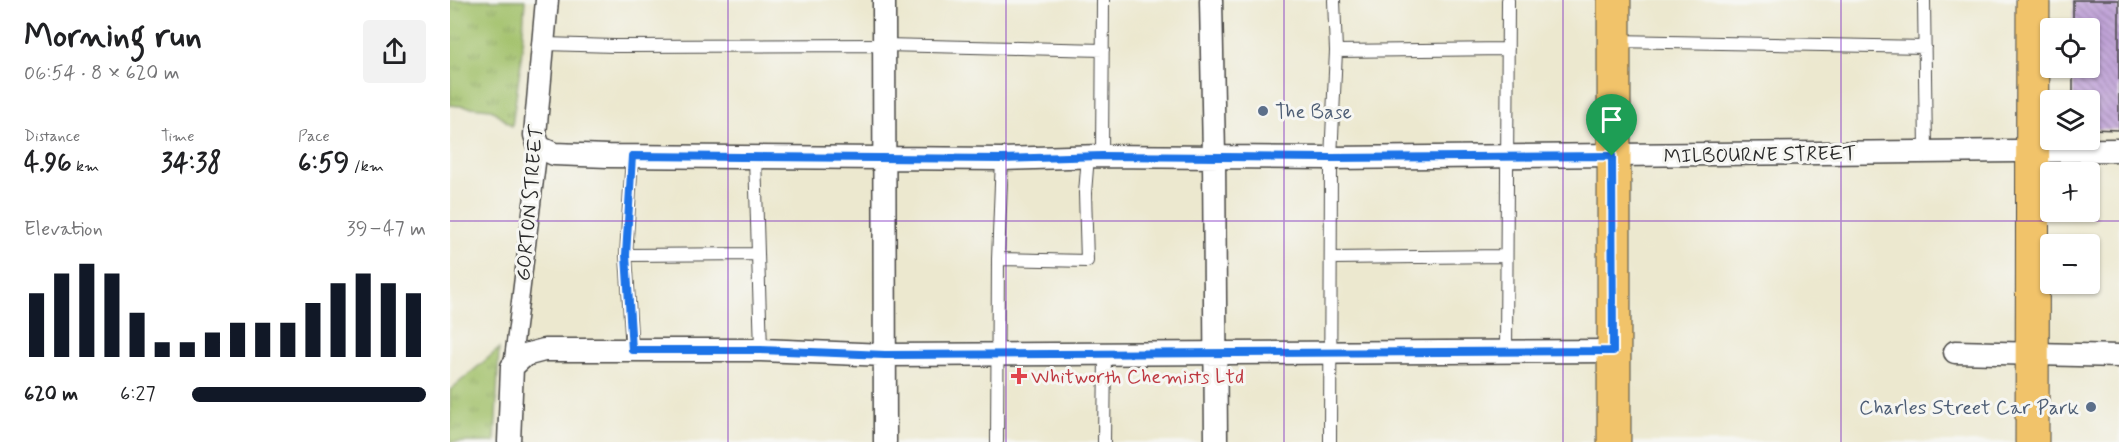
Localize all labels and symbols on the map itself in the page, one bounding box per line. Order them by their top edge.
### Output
pin [1586,94,1637,156]
place label: The Base [1275,99,1352,126]
marker: The Base [1256,104,1270,118]
street label: GORTON STREET [510,123,551,282]
street label: MILBOURNE STREET [1663,140,1857,171]
place label: Whitworth Chemists Ltd [1031,364,1244,391]
marker: Whitworth Chemists Ltd [1012,369,1026,383]
place label: Charles Street Car Park [1859,395,2079,422]
marker: Charles Street Car Park [2084,400,2098,414]

